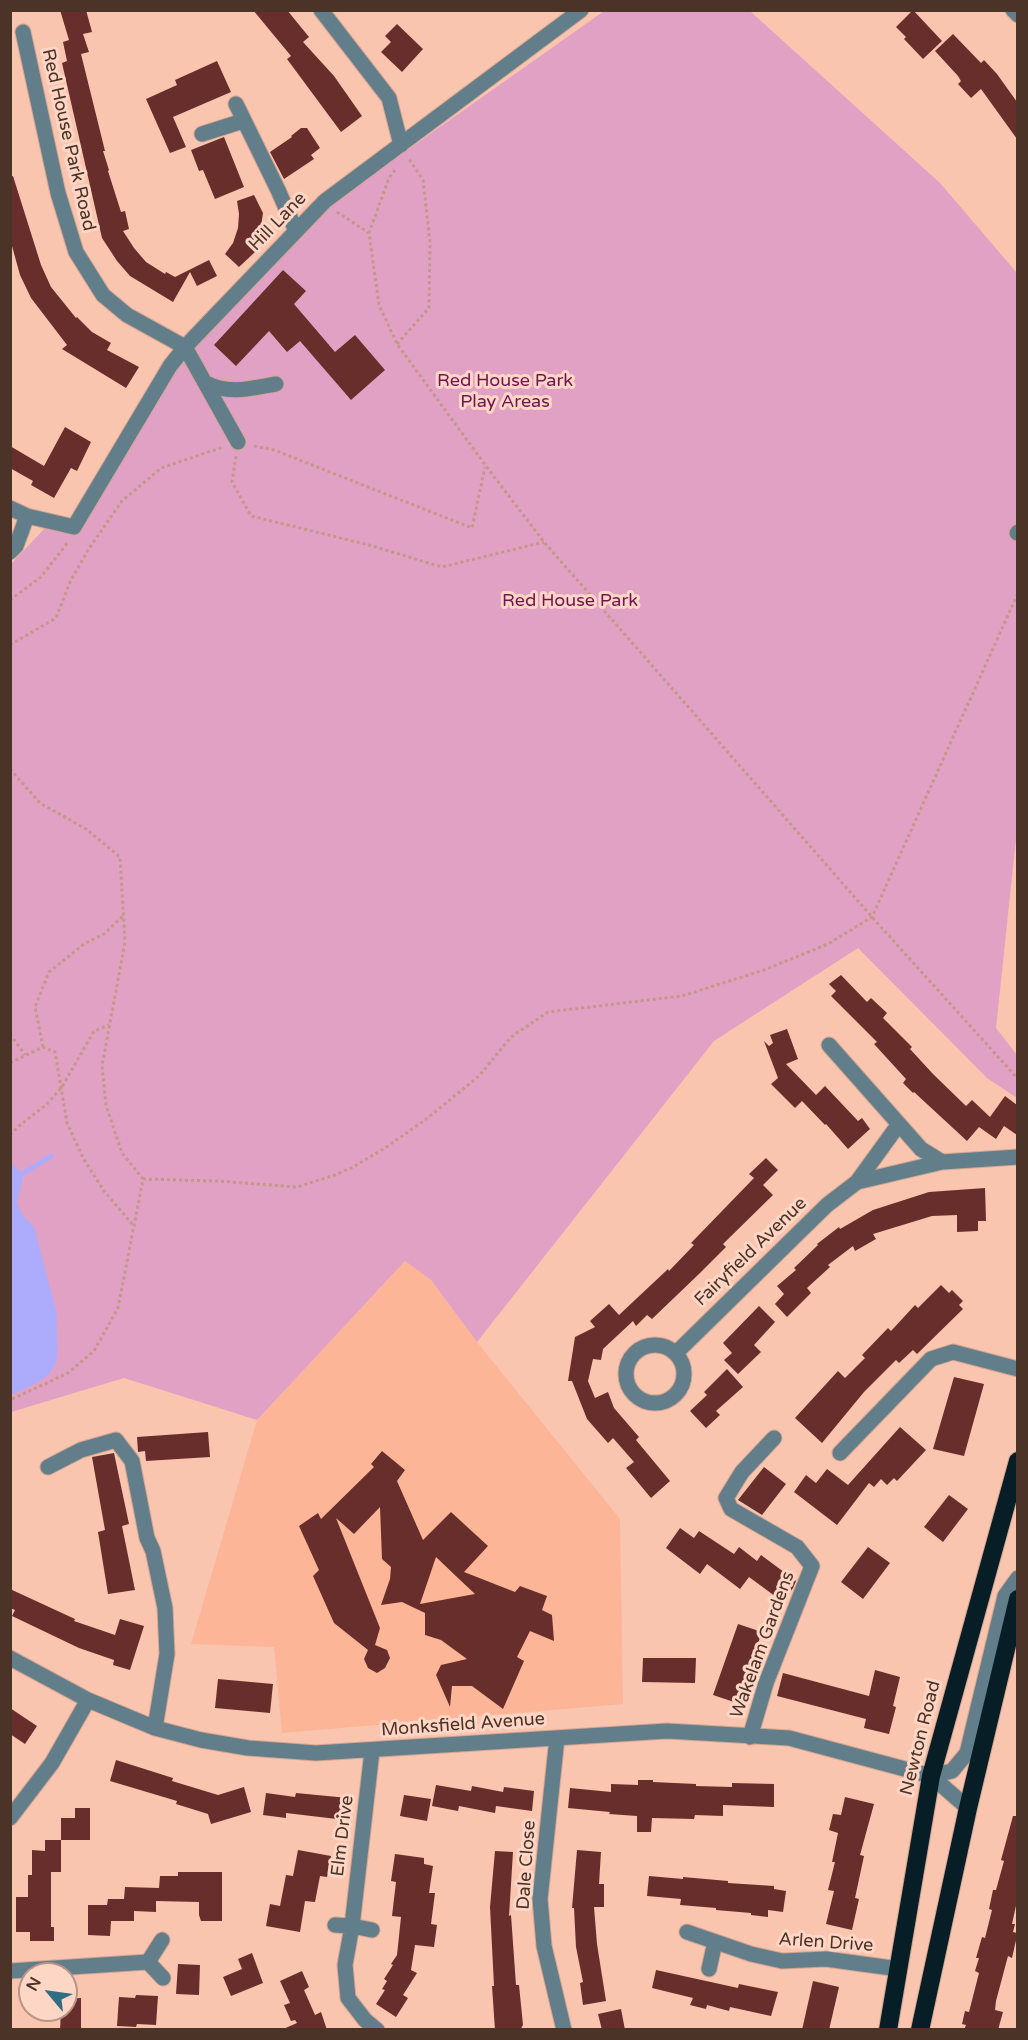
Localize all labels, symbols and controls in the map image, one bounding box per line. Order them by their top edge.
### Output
street label: Red House Park Road [37,47,99,233]
street label: Hill Lane [245,188,311,256]
park label: Red House Park Play Areas [437,370,573,412]
park label: Red House Park [502,590,638,612]
street label: Fairyfield Avenue [691,1193,811,1311]
street label: Wakelam Gardens [726,1569,800,1721]
street label: Newton Road [896,1678,946,1798]
street label: Monksfield Avenue [380,1709,546,1741]
street label: Elm Drive [327,1794,359,1878]
street label: Dale Close [513,1820,541,1910]
street label: Arlen Drive [778,1929,874,1957]
north arrow [18,1962,78,2022]
text: N [22,1974,46,1995]

